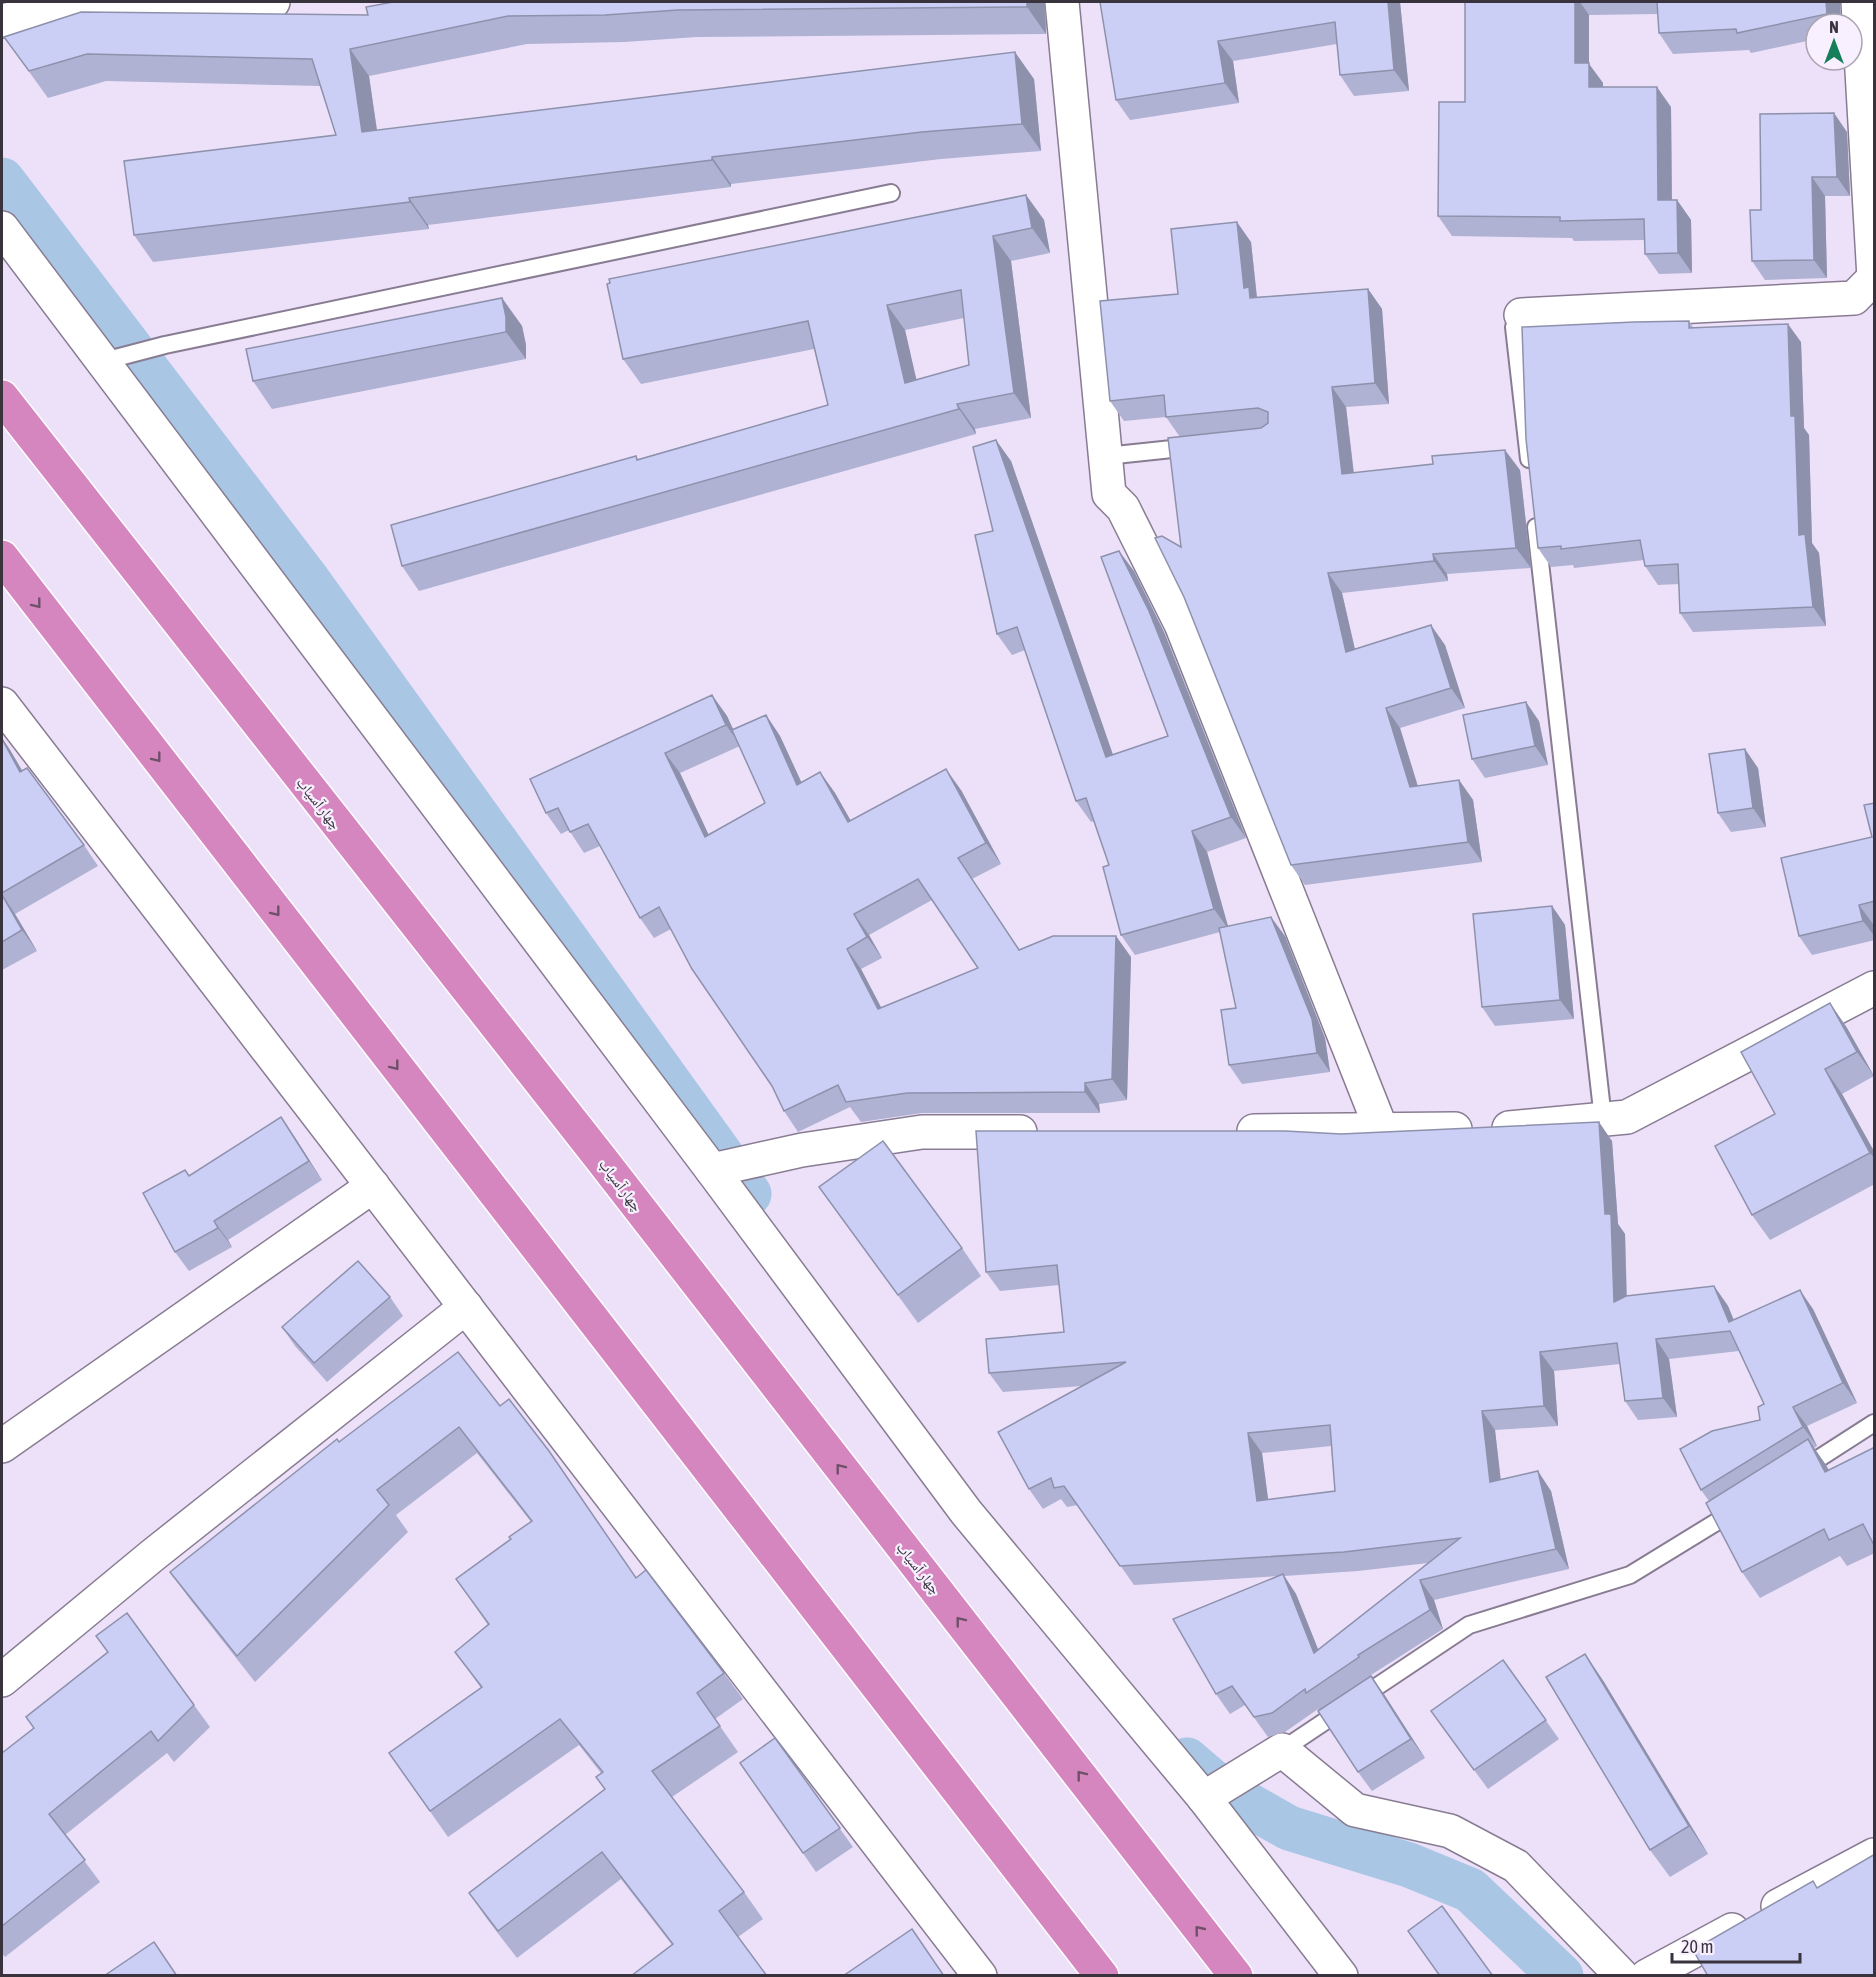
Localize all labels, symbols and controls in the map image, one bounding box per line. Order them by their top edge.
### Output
north arrow [1804,12,1864,72]
text: N [1829,18,1839,36]
one-way arrow [30,597,41,608]
one-way arrow [149,751,160,762]
street label: چهار آسیاب [293,774,345,833]
one-way arrow [269,906,280,917]
one-way arrow [388,1060,399,1071]
street label: چهار آسیاب [595,1155,646,1215]
one-way arrow [837,1463,848,1474]
street label: چهار آسیاب [893,1539,945,1598]
one-way arrow [957,1617,968,1628]
one-way arrow [1077,1771,1088,1782]
one-way arrow [1195,1926,1206,1937]
scale bar [1672,1926,1800,1964]
text: 20 m [1681,1936,1713,1957]

